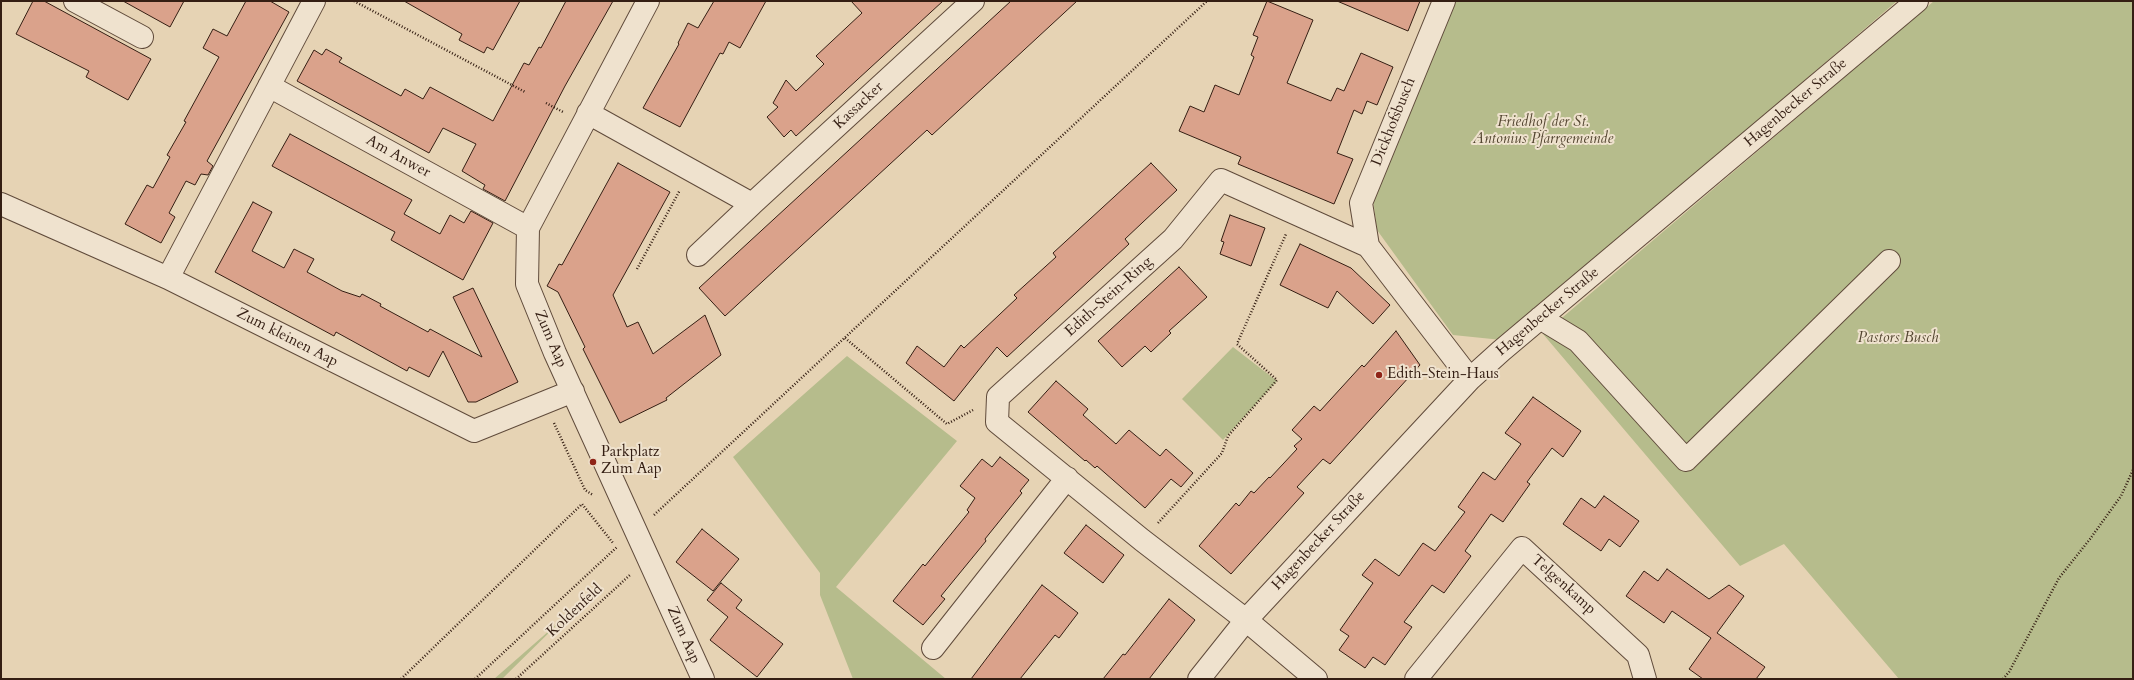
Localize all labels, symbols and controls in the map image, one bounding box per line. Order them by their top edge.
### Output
street label: Hagenbecker Straße [1741,55,1851,151]
street label: Dickhofsbusch [1368,75,1420,169]
street label: Kassacker [830,79,888,133]
park label: Friedhof der St. Antonius Pfarrgemeinde [1473,114,1613,149]
street label: Am Anwer [363,132,433,182]
street label: Edith-Stein-Ring [1062,253,1156,341]
street label: Hagenbecker Straße [1493,264,1603,360]
street label: Zum kleinen Aap [233,305,341,371]
street label: Zum Aap [530,308,570,370]
park label: Pastors Busch [1858,330,1938,348]
place label: Edith-Stein-Haus [1387,366,1499,384]
marker: Edith-Stein-Haus [1374,370,1384,380]
place label: Parkplatz Zum Aap [601,444,662,479]
marker: Parkplatz Zum Aap [588,457,598,467]
street label: Hagenbecker Straße [1269,488,1369,594]
street label: Telgenkamp [1527,551,1599,619]
street label: Koldenfeld [543,581,607,641]
street label: Zum Aap [662,604,704,666]

